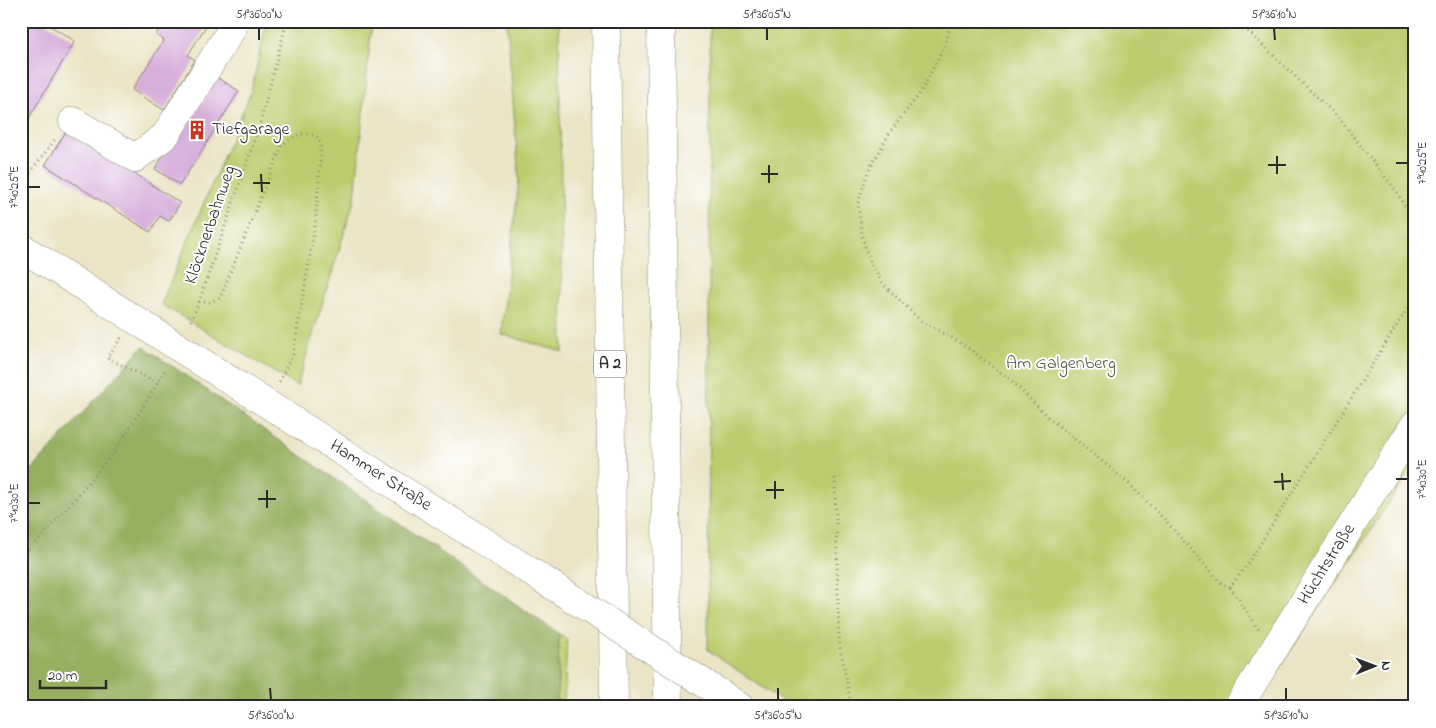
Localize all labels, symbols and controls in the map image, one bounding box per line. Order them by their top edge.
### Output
text: 51°36'00"N [236,6,282,24]
text: 51°36'05"N [743,6,791,24]
text: 51°36'10"N [1251,6,1297,24]
place label: Tiefgarage [212,117,291,144]
building icon: Tiefgarage [186,119,208,141]
text: 7°40'25"E [1414,142,1432,184]
street label: Klöcknerbahnweg [179,162,244,288]
text: 7°40'25"E [6,166,24,208]
road number: A 2 [594,350,626,378]
park label: Am Galgenberg [1006,351,1116,378]
street label: Hammer Straße [324,434,437,519]
text: 7°40'30"E [1414,459,1432,499]
text: 7°40'30"E [6,483,24,523]
street label: Hüchtstraße [1292,518,1363,610]
north arrow [1348,640,1398,690]
scale bar [40,658,106,690]
text: N [1375,661,1396,671]
text: 20 m [48,665,78,687]
text: 51°36'00"N [248,707,294,725]
text: 51°36'05"N [754,707,802,725]
text: 51°36'10"N [1263,707,1309,725]

